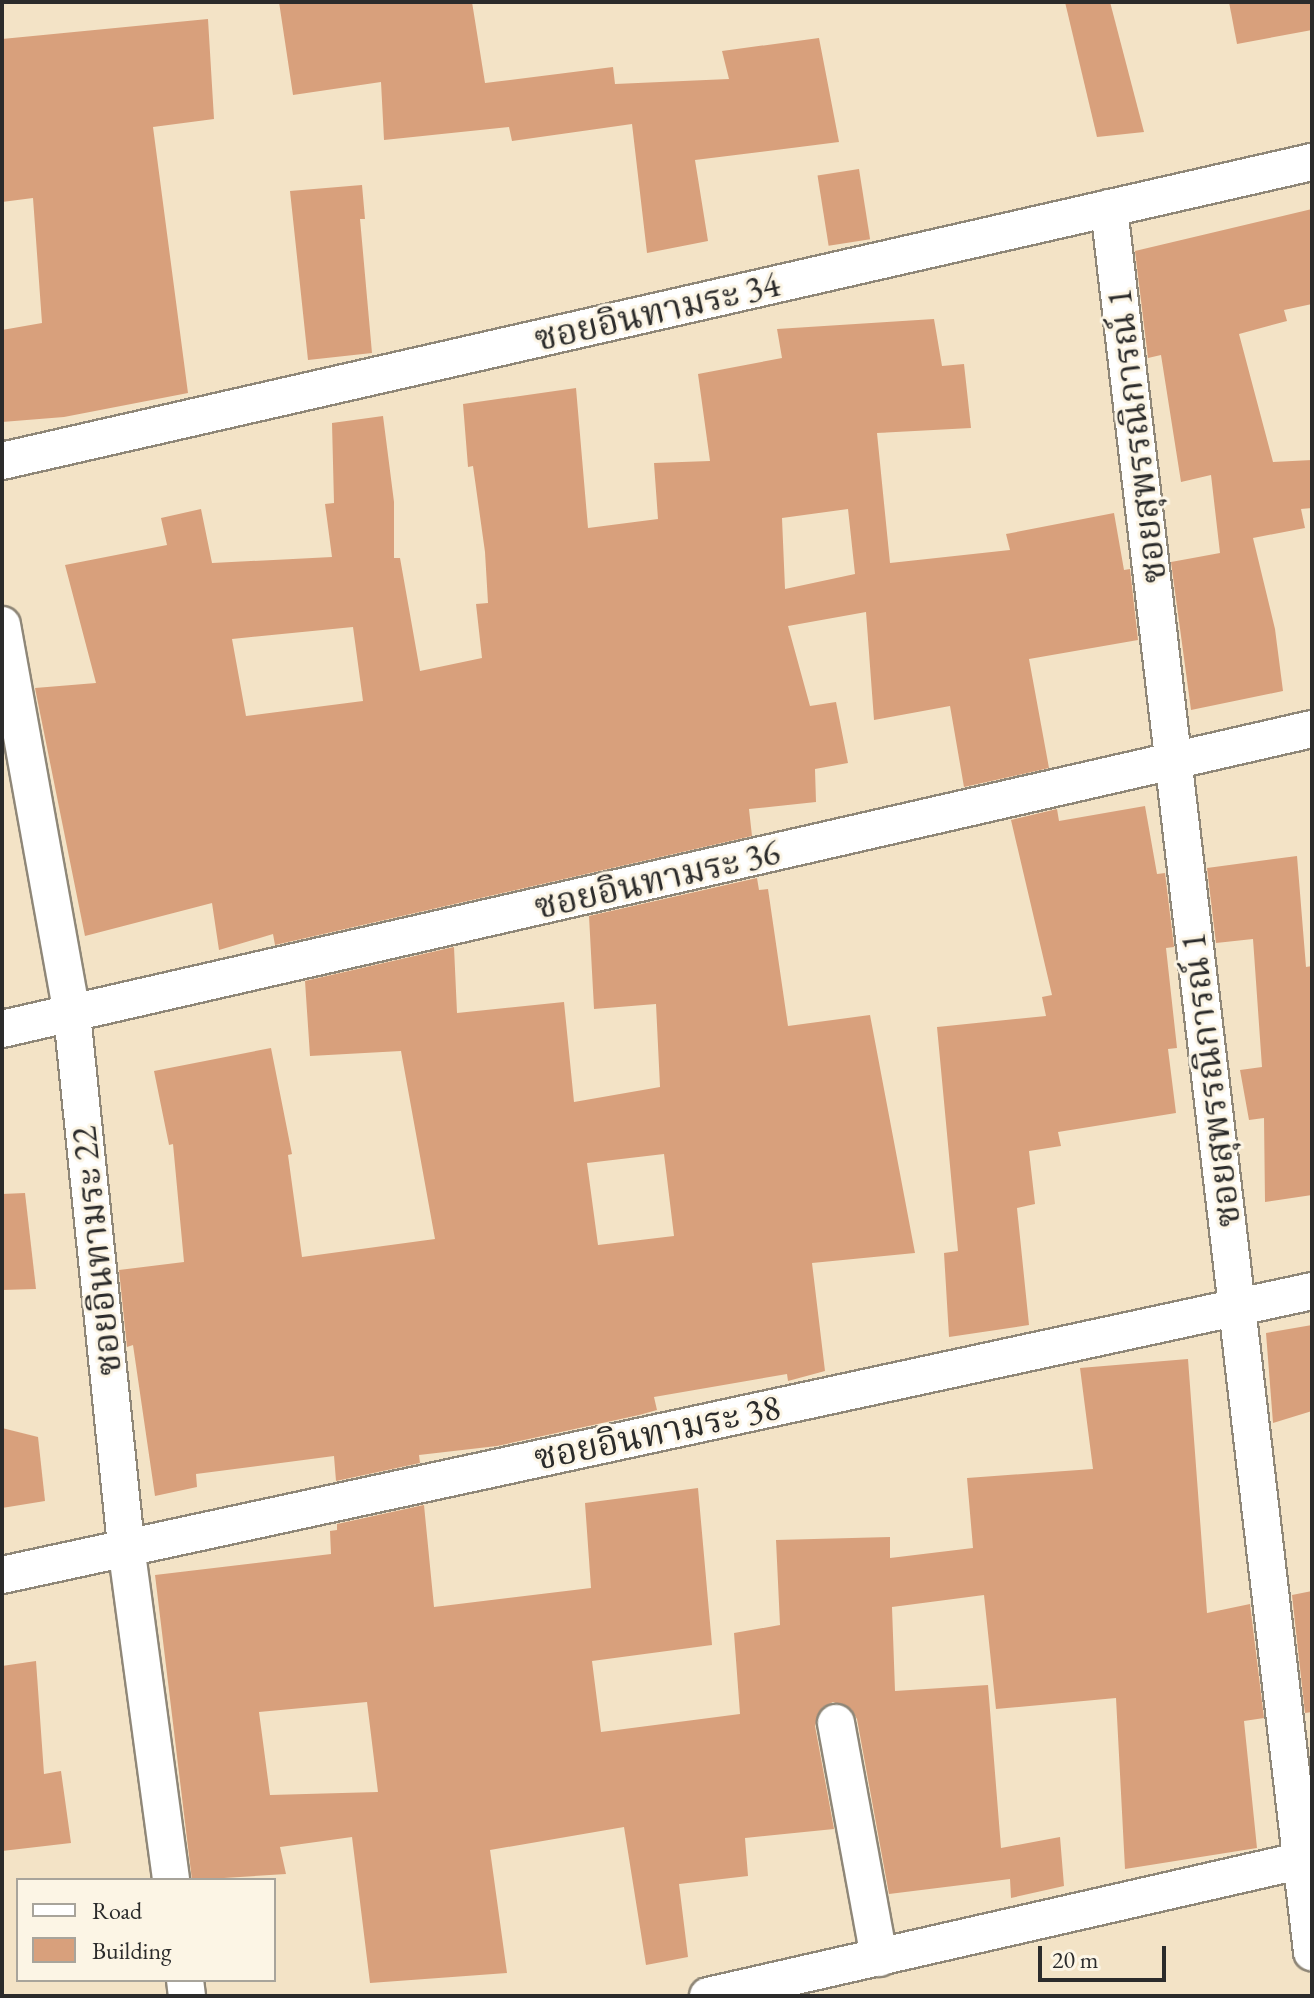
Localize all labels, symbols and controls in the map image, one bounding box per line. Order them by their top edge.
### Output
street label: ซอยอินทามระ 34 [530,262,784,360]
street label: ซอยสุพรรณิการณ์ 1 [1097,286,1175,586]
street label: ซอยอินทามระ 36 [530,830,784,928]
street label: ซอยสุพรรณิการณ์ 1 [1171,930,1249,1230]
street label: ซอยอินทามระ 22 [61,1124,131,1378]
street label: ซอยอินทามระ 38 [530,1385,784,1479]
legend [16,1878,276,1982]
text: Road [92,1895,142,1926]
scale bar [1042,1930,1170,1980]
text: Building [92,1935,172,1966]
text: 20 m [1052,1944,1099,1975]

